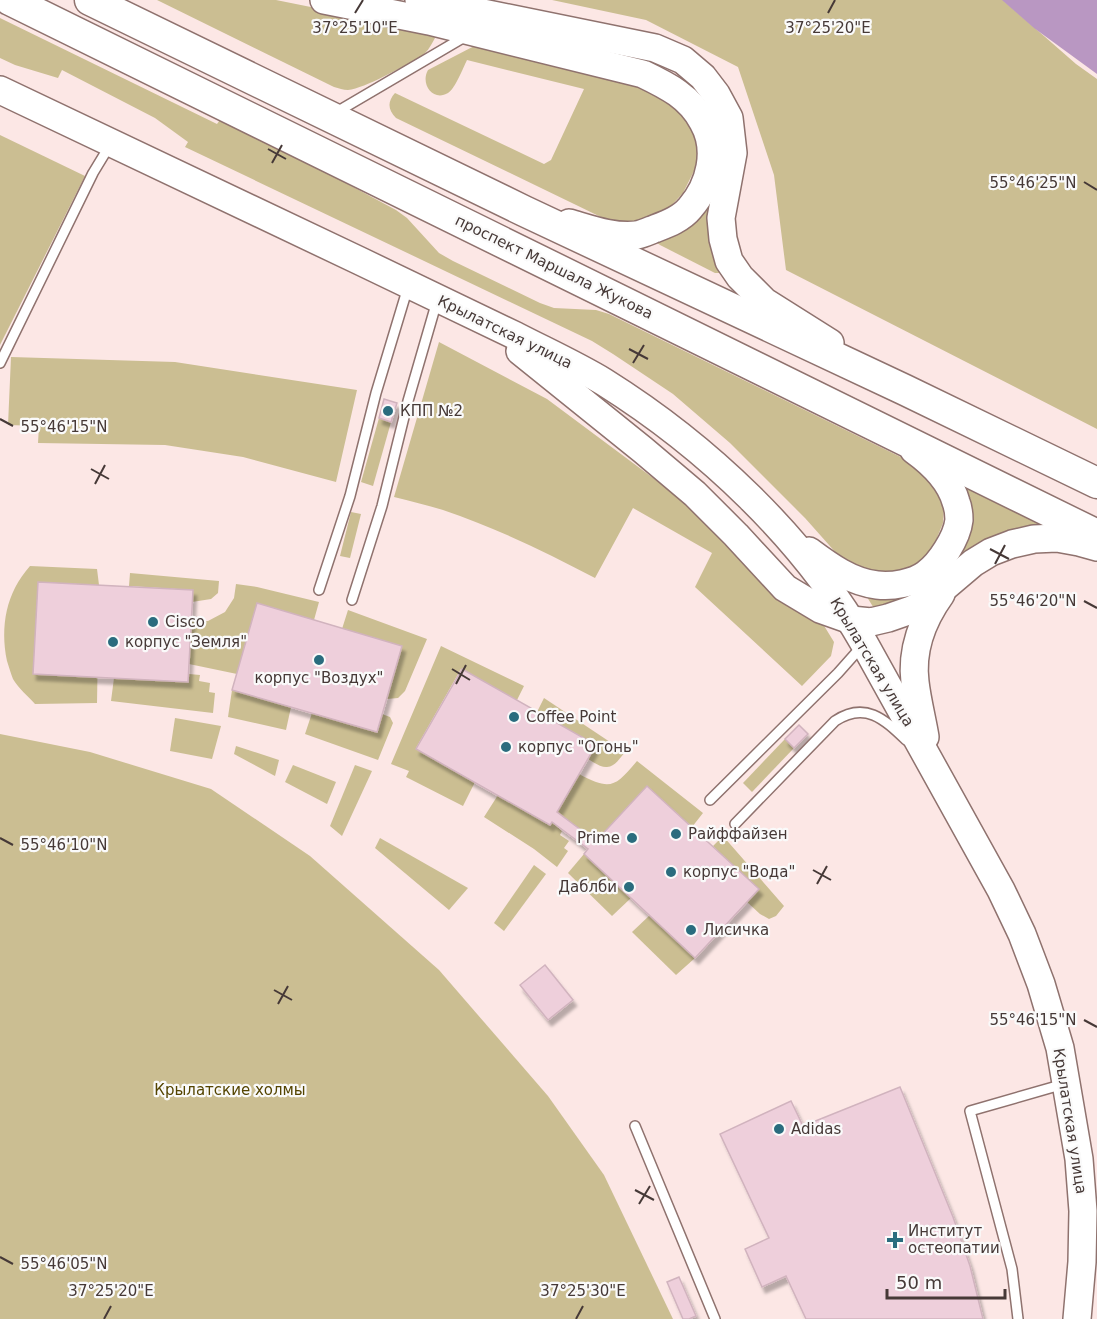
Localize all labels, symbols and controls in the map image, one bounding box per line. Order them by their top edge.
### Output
text: 37°25'10"E [312,19,398,37]
text: 37°25'20"E [785,19,871,37]
text: 55°46'25"N [989,174,1077,192]
street label: проспект Маршала Жукова [452,211,656,323]
street label: Крылатская улица [435,292,575,372]
place label: КПП №2 [400,402,463,420]
marker: КПП №2 [381,404,395,418]
text: 55°46'15"N [20,418,108,436]
text: 55°46'20"N [989,592,1077,610]
street label: Крылатская улица [826,594,918,730]
place label: Cisco [165,613,205,631]
marker: Cisco [146,615,160,629]
place label: корпус "Земля" [125,633,247,651]
marker: корпус "Земля" [106,635,120,649]
marker: корпус "Воздух" [312,653,326,667]
place label: корпус "Воздух" [255,669,383,687]
place label: Coffee Point [526,708,617,726]
marker: Coffee Point [507,710,521,724]
place label: корпус "Огонь" [518,738,639,756]
marker: корпус "Огонь" [499,740,513,754]
place label: Райффайзен [688,825,788,843]
marker: Райффайзен [669,827,683,841]
place label: Prime [577,829,620,847]
marker: Prime [625,831,639,845]
text: 55°46'10"N [20,836,108,854]
place label: корпус "Вода" [683,863,795,881]
marker: корпус "Вода" [664,865,678,879]
place label: Даблби [558,878,617,896]
marker: Даблби [622,880,636,894]
place label: Лисичка [703,921,769,939]
marker: Лисичка [684,923,698,937]
text: 55°46'15"N [989,1011,1077,1029]
street label: Крылатская улица [1050,1047,1090,1195]
park label: Крылатские холмы [154,1081,306,1099]
place label: Adidas [791,1120,841,1138]
marker: Adidas [772,1122,786,1136]
place label: Институт остеопатии [908,1222,1000,1257]
marker: Институт остеопатии [886,1231,904,1249]
text: 55°46'05"N [20,1255,108,1273]
scale bar [887,1262,1006,1300]
text: 50 m [896,1272,942,1293]
text: 37°25'20"E [68,1282,154,1300]
text: 37°25'30"E [540,1282,626,1300]

